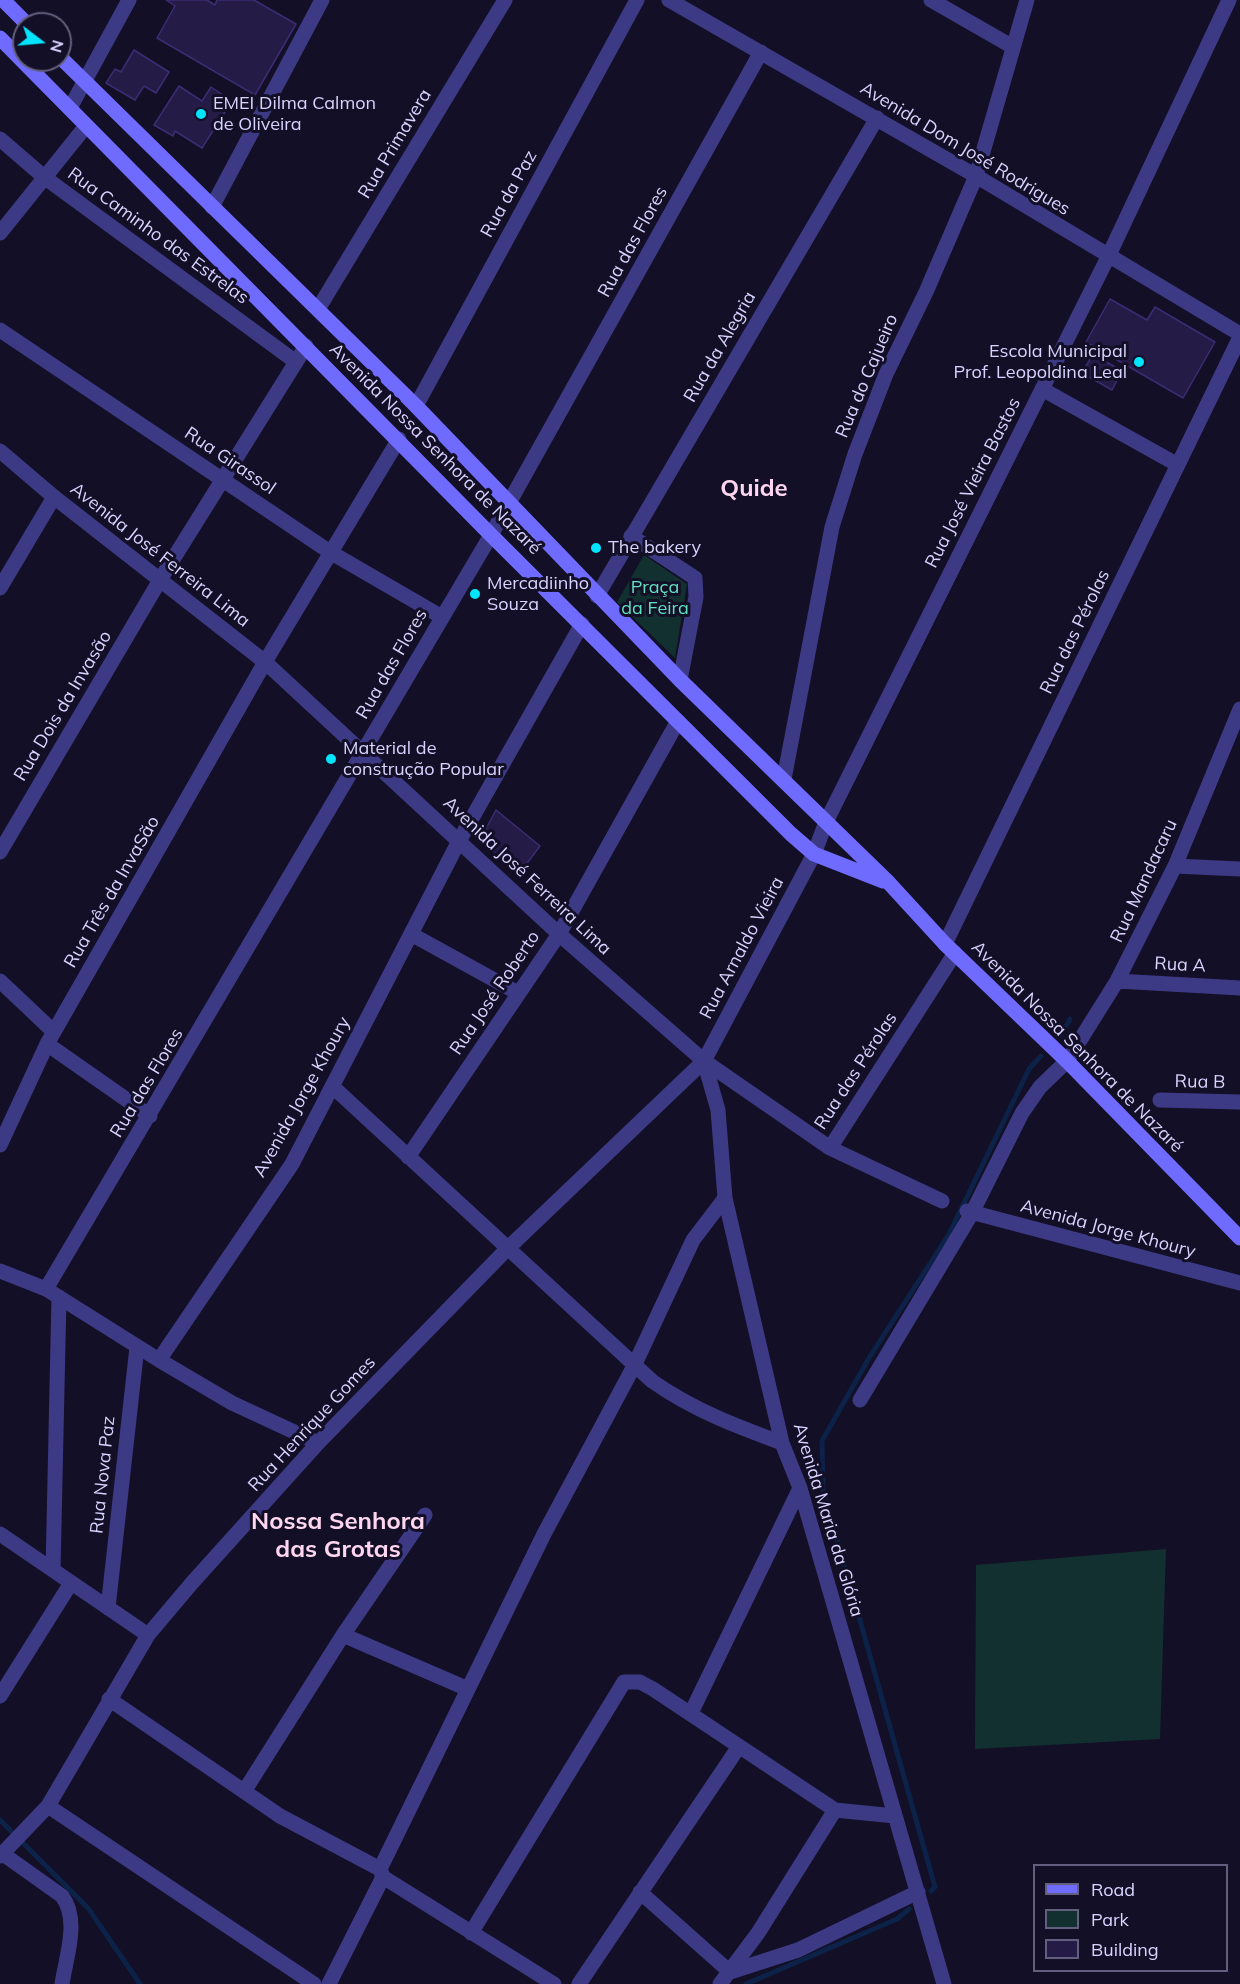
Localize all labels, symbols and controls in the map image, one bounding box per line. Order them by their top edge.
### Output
north arrow [12,12,72,72]
text: N [46,38,69,55]
street label: Avenida Dom José Rodrigues [856,78,1074,220]
street label: Rua Primavera [354,85,436,203]
place label: EMEI Dilma Calmon de Oliveira [213,93,376,136]
marker: EMEI Dilma Calmon de Oliveira [194,107,208,121]
street label: Rua da Paz [476,147,542,241]
street label: Rua Caminho das Estrelas [63,163,253,309]
street label: Rua das Flores [594,183,672,301]
street label: Rua da Alegria [680,288,760,406]
street label: Rua do Cajueiro [831,311,903,441]
street label: Avenida Nossa Senhora de Nazaré [325,339,545,559]
place label: Escola Municipal Prof. Leopoldina Leal [953,341,1127,384]
marker: Escola Municipal Prof. Leopoldina Leal [1132,355,1146,369]
street label: Rua José Vieira Bastos [921,394,1025,572]
street label: Rua Girassol [180,423,280,499]
district label: Quide [720,475,788,503]
street label: Avenida José Ferreira Lima [66,478,254,632]
place label: The bakery [608,537,701,559]
marker: The bakery [589,541,603,555]
street label: Rua das Pérolas [1036,566,1114,698]
place label: Mercadiinho Souza [487,573,589,616]
park label: Praça da Feira [621,577,689,620]
marker: Mercadiinho Souza [468,587,482,601]
street label: Rua das Flores [352,605,432,723]
street label: Rua Dois da Invasão [10,627,116,785]
place label: Material de construção Popular [343,738,504,780]
marker: Material de construção Popular [324,752,338,766]
street label: Avenida José Ferreira Lima [438,792,616,960]
street label: Rua Três da InvaSão [60,812,164,972]
street label: Rua Mandacaru [1106,816,1182,946]
street label: Rua Arnaldo Vieira [695,873,789,1023]
street label: Rua José Roberto [446,927,544,1059]
street label: Avenida Nossa Senhora de Nazaré [967,937,1187,1157]
street label: Rua A [1154,953,1206,977]
street label: Rua das Pérolas [810,1008,902,1134]
street label: Avenida Jorge Khoury [249,1013,355,1181]
street label: Rua das Flores [106,1025,188,1141]
street label: Rua B [1175,1071,1225,1093]
street label: Avenida Jorge Khoury [1018,1195,1198,1263]
street label: Rua Henrique Gomes [244,1352,380,1496]
street label: Rua Nova Paz [86,1415,120,1535]
street label: Avenida Maria da Glória [788,1421,868,1619]
district label: Nossa Senhora das Grotas [251,1508,425,1564]
legend [1033,1864,1228,1972]
text: Road [1091,1878,1135,1901]
text: Park [1091,1908,1129,1931]
text: Building [1091,1938,1159,1961]

